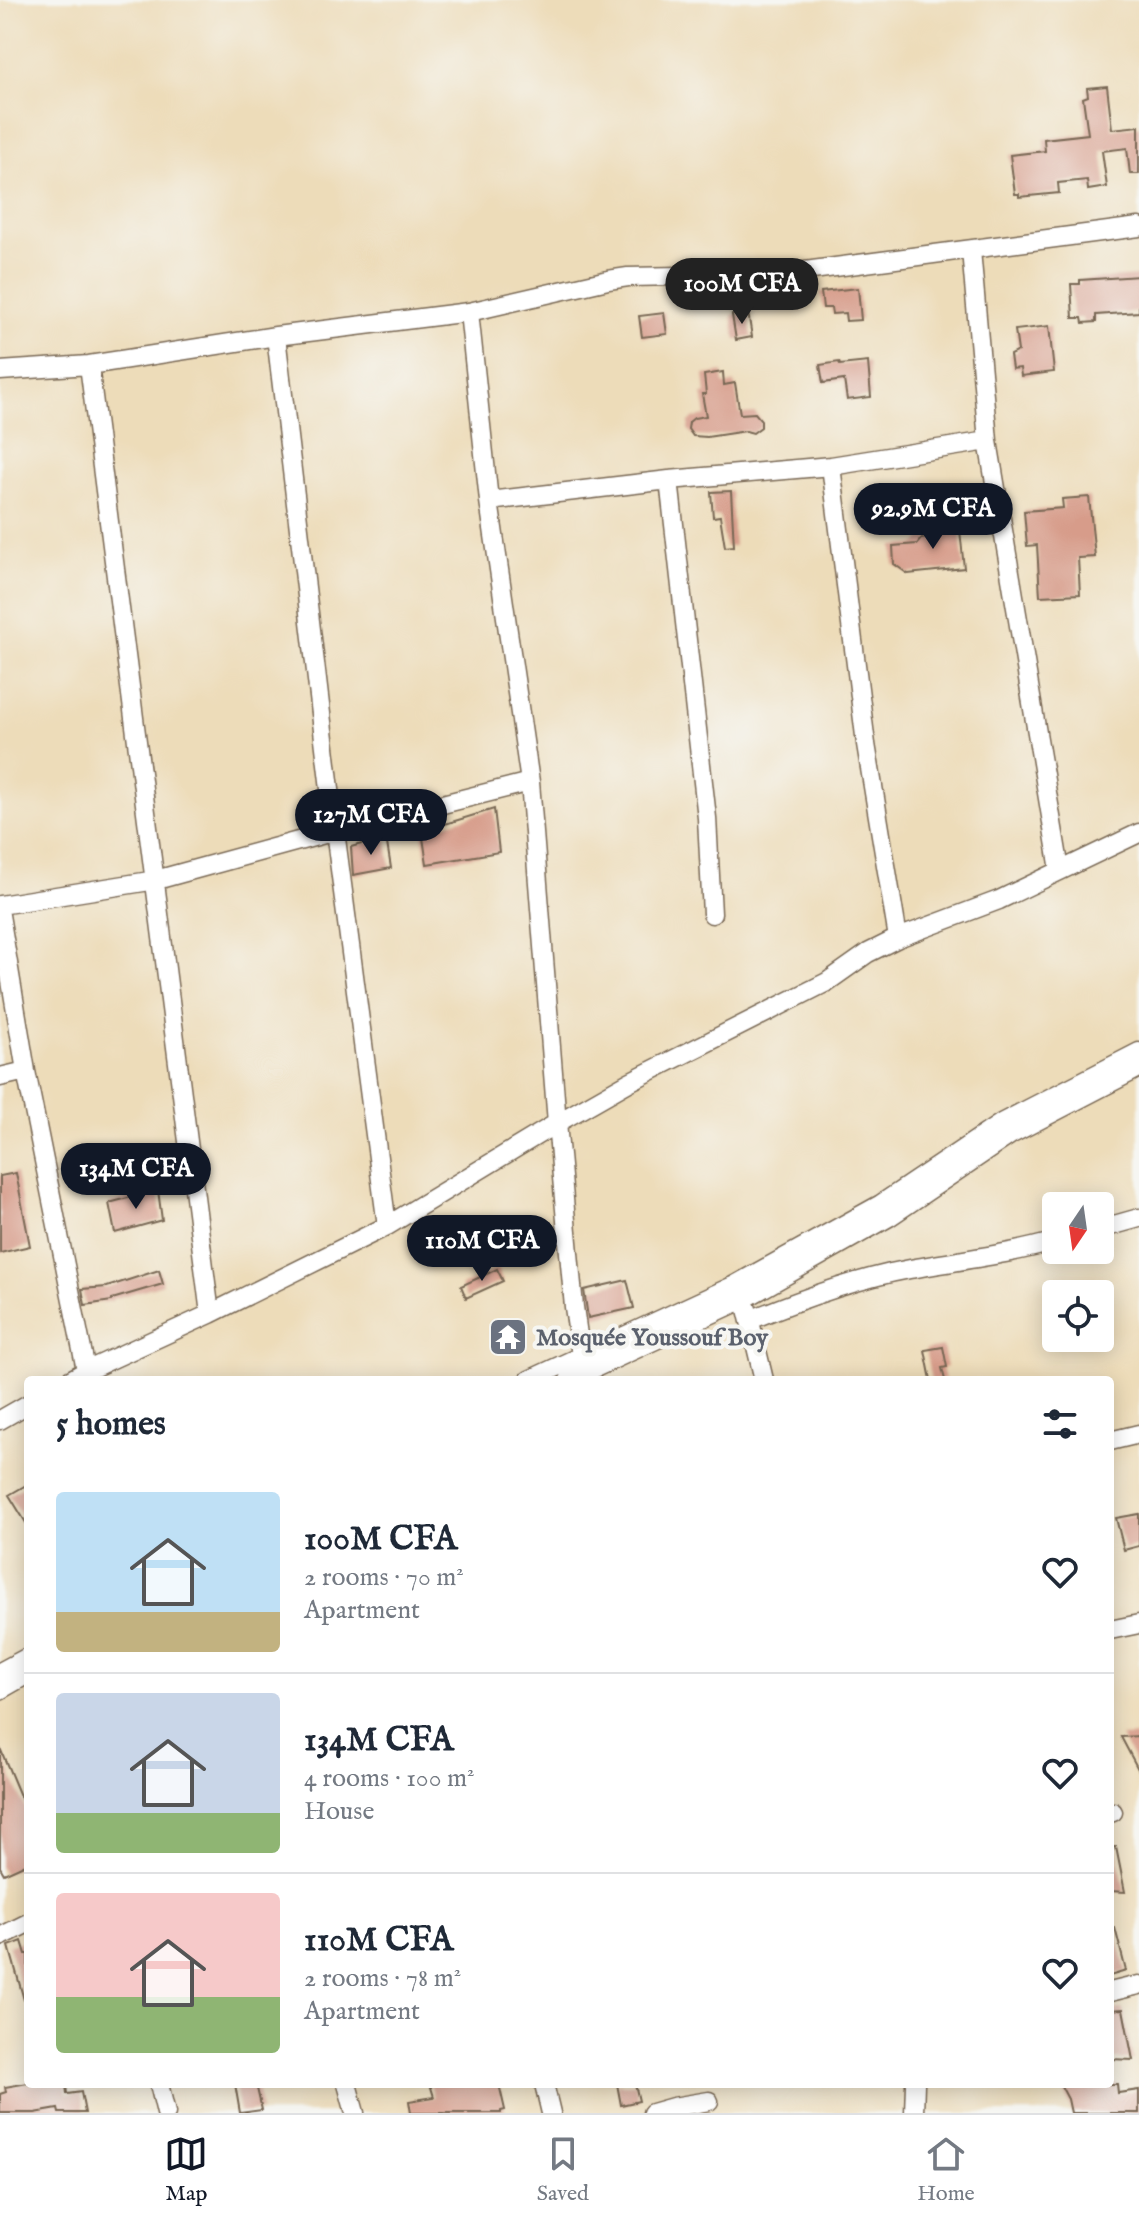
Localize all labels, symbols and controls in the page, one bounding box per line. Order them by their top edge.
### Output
pin: 100M CFA [659,258,825,326]
text: 100M CFA [683,267,801,300]
pin: 92.9M CFA [841,483,1025,551]
text: 92.9M CFA [872,492,994,525]
pin: 127M CFA [288,789,454,857]
text: 127M CFA [313,798,429,831]
pin: 134M CFA [53,1143,219,1211]
text: 134M CFA [79,1152,193,1185]
north arrow [1042,1192,1114,1264]
map controls [1042,1192,1114,1352]
pin: 110M CFA [399,1215,565,1283]
text: 110M CFA [425,1224,539,1257]
button: locate [1042,1280,1114,1352]
temple icon: Mosquée Youssouf Boy [487,1316,529,1358]
place label: Mosquée Youssouf Boy [536,1323,769,1354]
icon: filters [1038,1402,1082,1446]
text: 5 homes [56,1403,166,1446]
text: 100M CFA [304,1518,457,1561]
icon: home [120,1524,216,1620]
icon: heart [1038,1550,1082,1594]
text: 2 rooms · 70 m² [304,1561,464,1594]
text: Apartment [304,1594,420,1627]
text: 134M CFA [304,1719,453,1762]
icon: home [120,1725,216,1821]
icon: heart [1038,1751,1082,1795]
text: 4 rooms · 100 m² [304,1762,474,1795]
text: House [304,1795,374,1828]
text: 110M CFA [304,1919,453,1962]
icon: home [120,1925,216,2021]
icon: heart [1038,1951,1082,1995]
text: 2 rooms · 78 m² [304,1962,461,1995]
text: Apartment [304,1995,420,2028]
tab: Map [164,2132,208,2208]
tab: Saved [537,2132,589,2208]
tab: Home [917,2132,975,2208]

